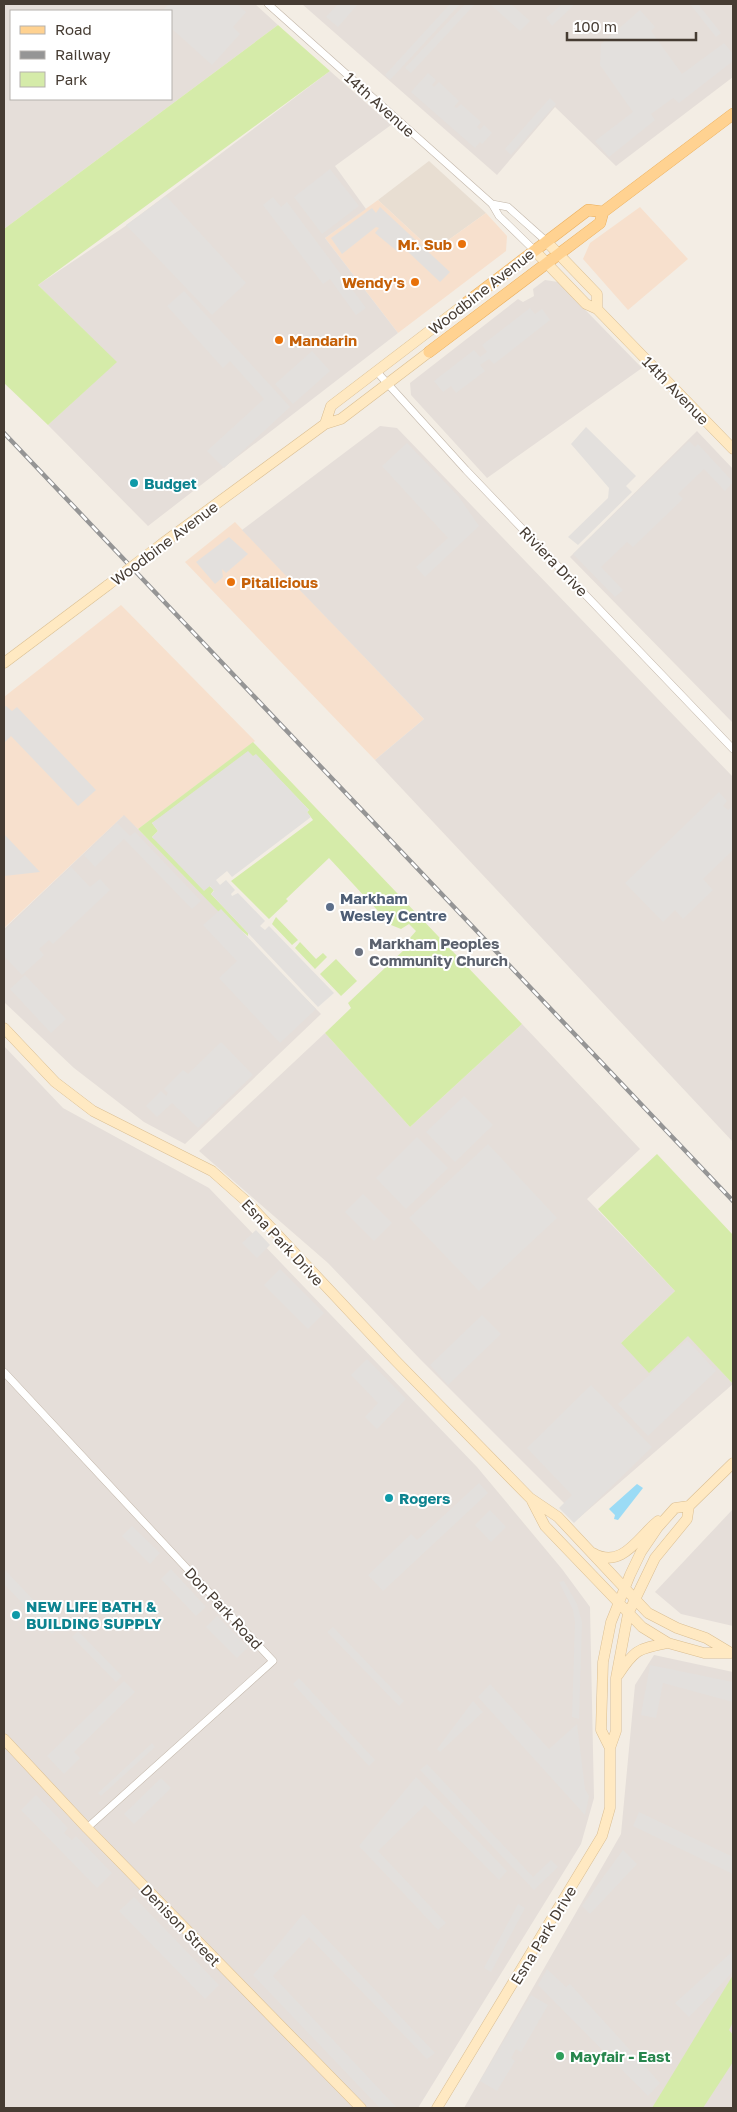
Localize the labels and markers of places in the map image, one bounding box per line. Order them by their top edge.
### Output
place label: Mr. Sub [398,235,452,253]
marker: Mr. Sub [456,238,468,250]
place label: Wendy's [342,273,405,291]
marker: Wendy's [409,276,421,288]
place label: Mandarin [289,331,357,349]
marker: Mandarin [273,334,285,346]
place label: Budget [144,474,197,492]
marker: Budget [128,477,140,489]
place label: Pitalicious [241,573,318,591]
marker: Pitalicious [225,576,237,588]
place label: Markham Wesley Centre [340,889,447,924]
marker: Markham Wesley Centre [324,901,336,913]
place label: Markham Peoples Community Church [369,934,508,969]
marker: Markham Peoples Community Church [353,946,365,958]
place label: Rogers [399,1489,451,1507]
marker: Rogers [383,1492,395,1504]
place label: NEW LIFE BATH & BUILDING SUPPLY [26,1597,162,1632]
marker: NEW LIFE BATH & BUILDING SUPPLY [10,1609,22,1621]
place label: Mayfair - East [570,2047,670,2065]
marker: Mayfair - East [554,2050,566,2062]

